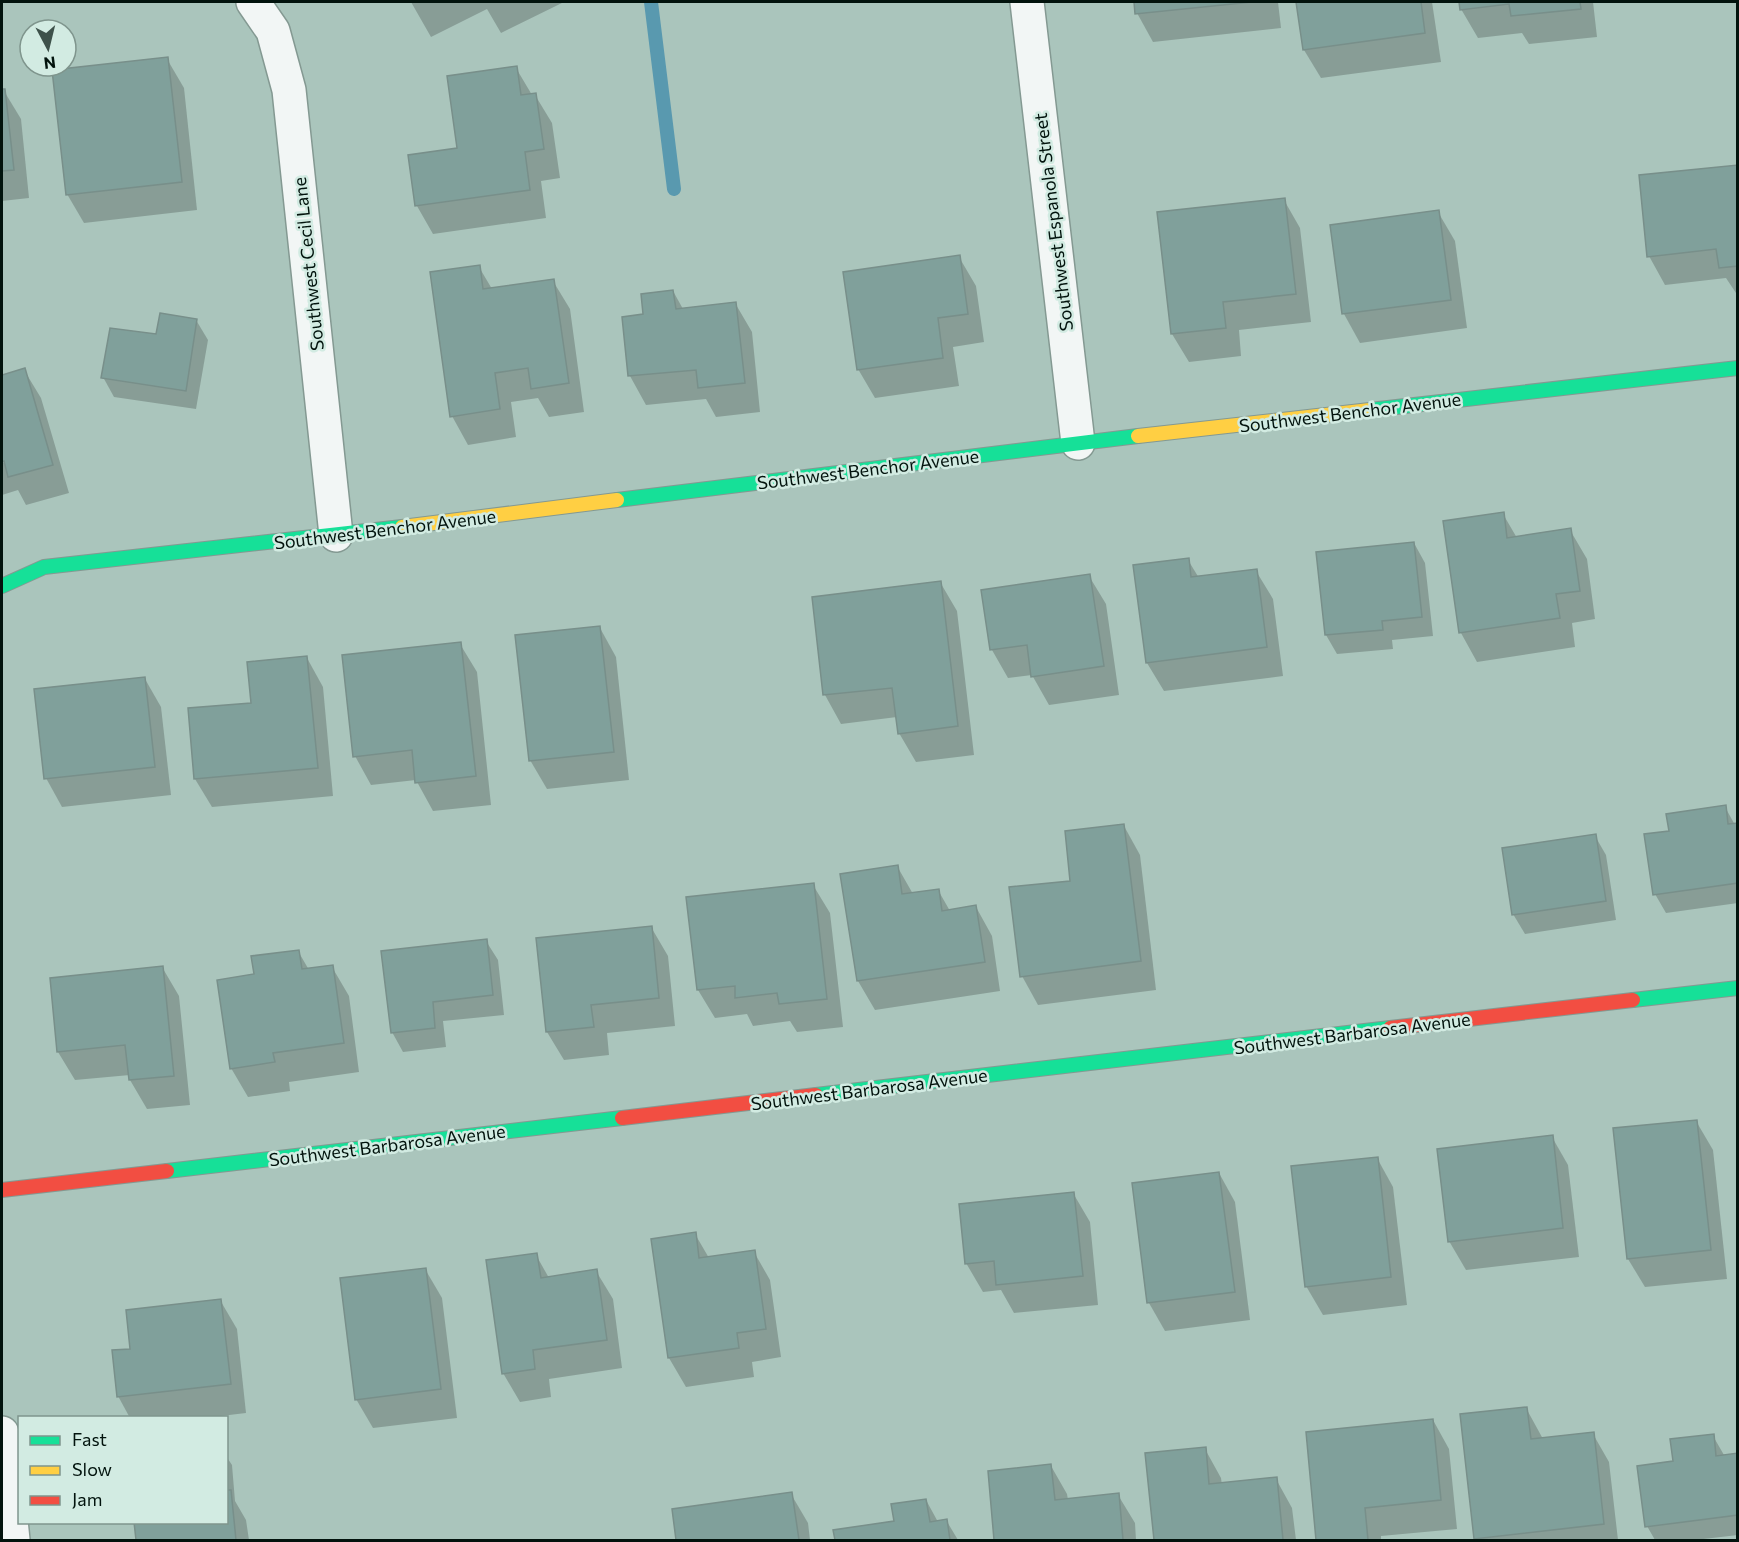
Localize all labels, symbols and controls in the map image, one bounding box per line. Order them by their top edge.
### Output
north arrow [18,18,78,78]
text: N [43,53,57,74]
street label: Southwest Espanola Street [1029,112,1077,332]
street label: Southwest Cecil Lane [288,176,328,352]
street label: Southwest Benchor Avenue [1238,387,1462,437]
street label: Southwest Benchor Avenue [756,444,980,494]
street label: Southwest Benchor Avenue [273,504,497,554]
street label: Southwest Barbarosa Avenue [1232,1008,1472,1058]
street label: Southwest Barbarosa Avenue [749,1064,989,1114]
street label: Southwest Barbarosa Avenue [267,1120,507,1170]
legend [18,1416,228,1524]
text: Fast [72,1428,107,1450]
text: Slow [72,1458,112,1480]
text: Jam [72,1488,102,1510]

